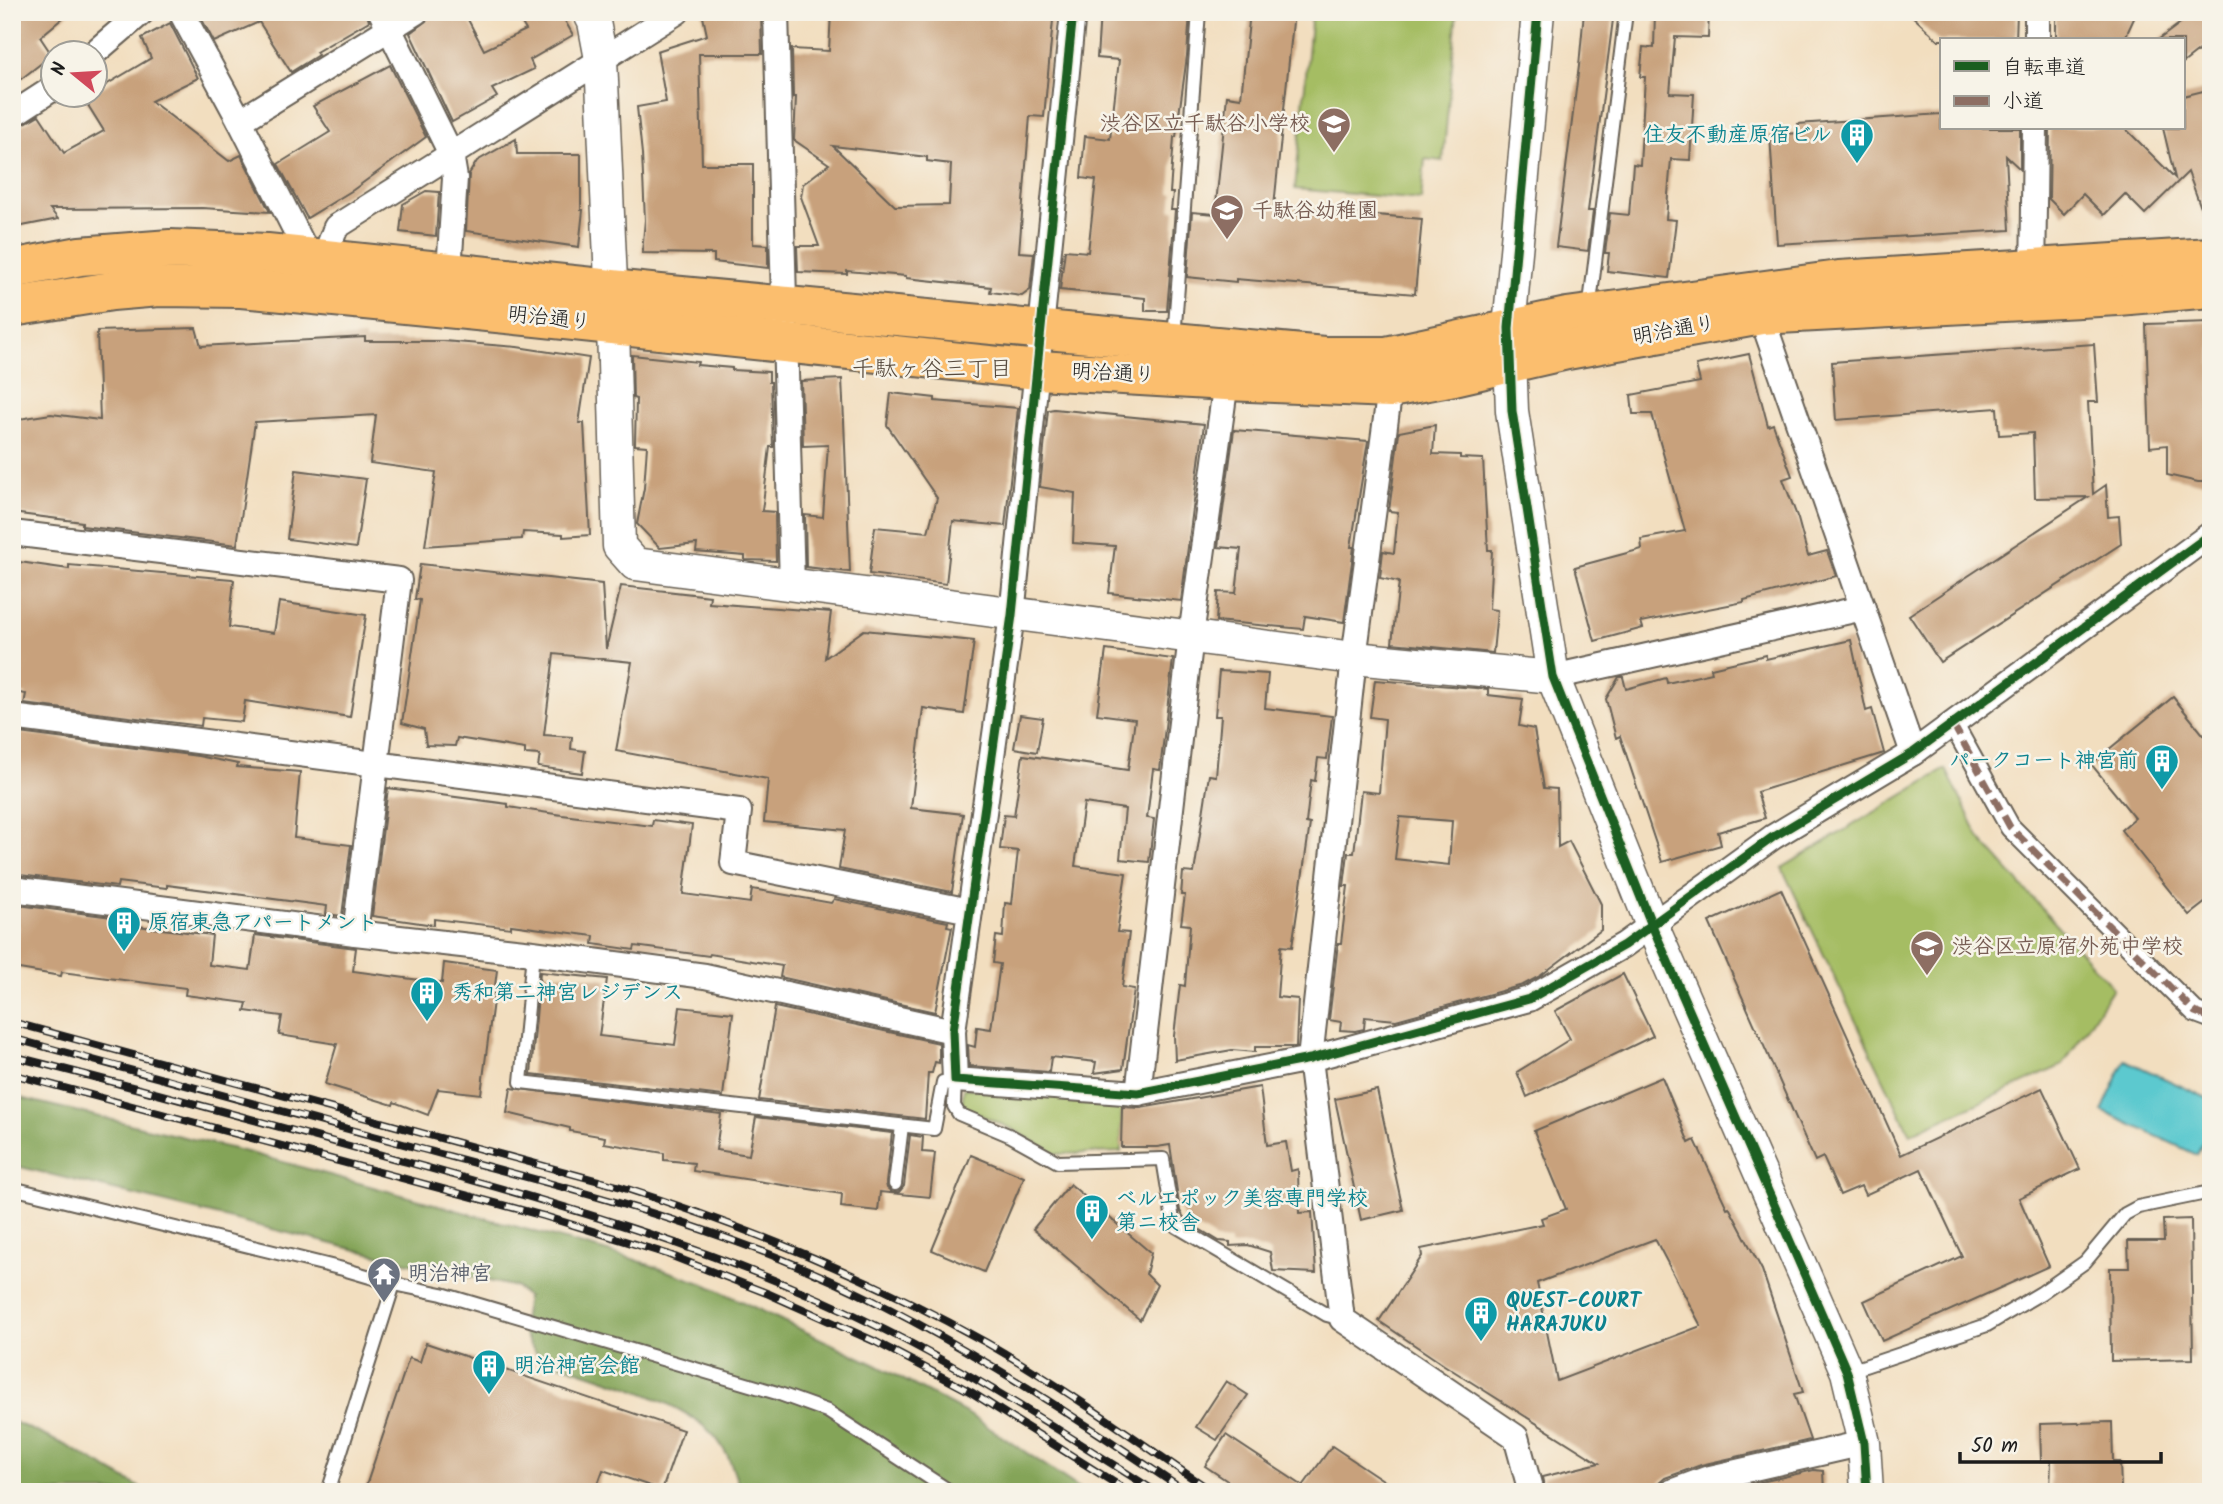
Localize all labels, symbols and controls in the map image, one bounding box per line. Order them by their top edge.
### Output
north arrow [38,38,108,108]
legend [1940,38,2184,130]
text: 自転車道 [2002,52,2086,85]
text: N [44,59,76,80]
text: 小道 [2002,86,2044,119]
school or university icon: 渋谷区立千駄谷小学校 [1315,105,1353,154]
place label: 渋谷区立千駄谷小学校 [1100,108,1310,141]
building icon: 住友不動産原宿ビル [1838,116,1876,165]
place label: 住友不動産原宿ビル [1643,119,1832,152]
school or university icon: 千駄谷幼稚園 [1208,192,1246,241]
place label: 千駄谷幼稚園 [1252,195,1378,228]
street label: 明治通り [506,298,592,340]
street label: 明治通り [1630,307,1718,355]
district label: 千駄ヶ谷三丁目 [852,352,1013,388]
street label: 明治通り [1070,355,1156,393]
building icon: パークコート神宮前 [2143,742,2181,791]
place label: パークコート神宮前 [1949,745,2138,778]
building icon: 原宿東急アパートメント [105,904,143,953]
place label: 原宿東急アパートメント [148,907,378,940]
school or university icon: 渋谷区立原宿外苑中学校 [1908,928,1946,977]
place label: 渋谷区立原宿外苑中学校 [1952,931,2183,964]
building icon: 秀和第二神宮レジデンス [408,974,446,1023]
place label: 秀和第二神宮レジデンス [452,977,683,1010]
place label: ベルエポック美容専門学校 第ニ校舎 [1116,1183,1368,1240]
building icon: ベルエポック美容専門学校 第ニ校舎 [1073,1192,1111,1241]
temple icon: 明治神宮 [365,1255,403,1304]
place label: 明治神宮 [408,1258,492,1291]
place label: QUEST-COURT HARAJUKU [1506,1285,1643,1342]
building icon: QUEST-COURT HARAJUKU [1462,1294,1500,1343]
building icon: 明治神宮会館 [470,1347,508,1396]
place label: 明治神宮会館 [514,1350,640,1383]
scale bar [1960,1420,2162,1464]
text: 50 m [1971,1430,2018,1463]

